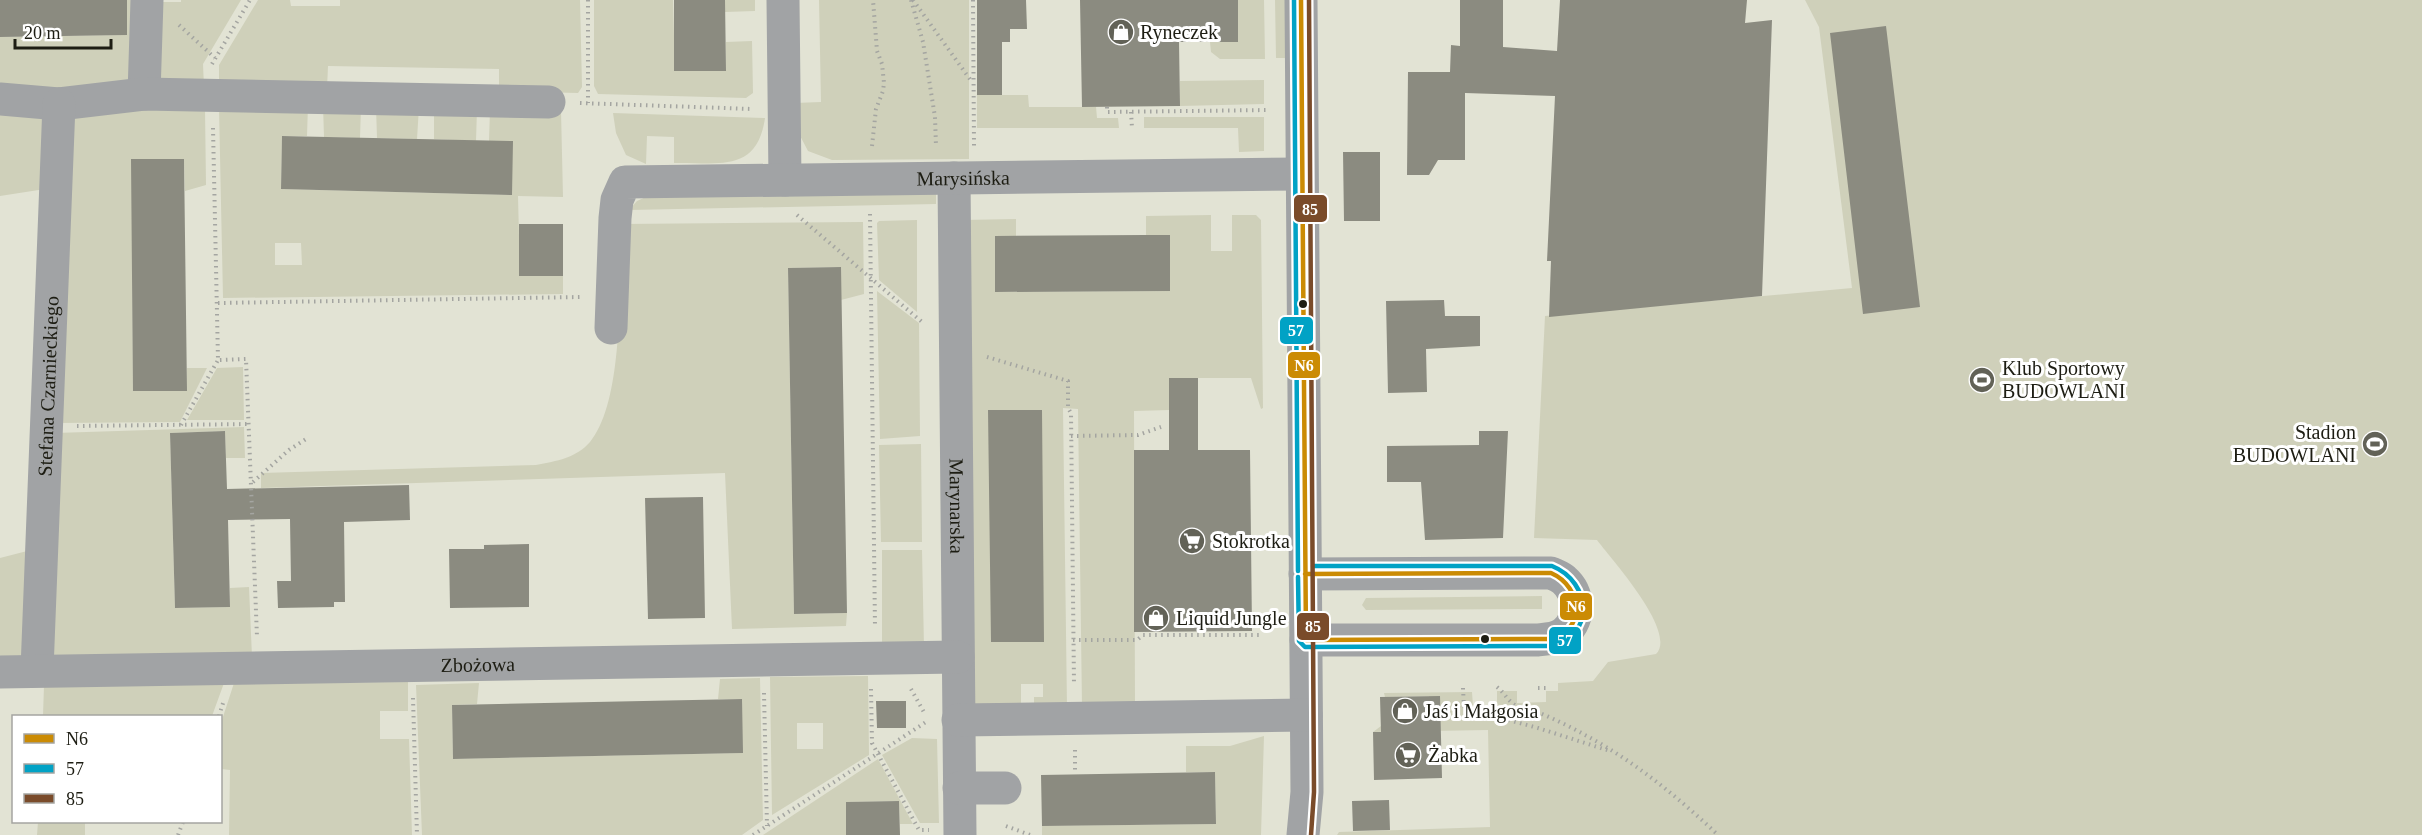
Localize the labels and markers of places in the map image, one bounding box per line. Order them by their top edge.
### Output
shop icon: Ryneczek [1106,17,1136,47]
place label: Ryneczek [1140,21,1218,44]
unlabelled marker [1297,298,1309,310]
place label: Klub Sportowy BUDOWLANI [2002,357,2125,402]
sports icon: Klub Sportowy BUDOWLANI [1967,365,1997,395]
place label: Stadion BUDOWLANI [2233,421,2356,466]
sports icon: Stadion BUDOWLANI [2360,429,2390,459]
supermarket icon: Stokrotka [1177,526,1207,556]
place label: Stokrotka [1212,530,1290,552]
shop icon: Liquid Jungle [1141,603,1171,633]
place label: Liquid Jungle [1176,607,1287,630]
unlabelled marker [1479,633,1491,645]
shop icon: Jaś i Małgosia [1390,696,1420,726]
place label: Jaś i Małgosia [1424,700,1539,723]
supermarket icon: Żabka [1393,740,1423,770]
place label: Żabka [1428,744,1478,766]

